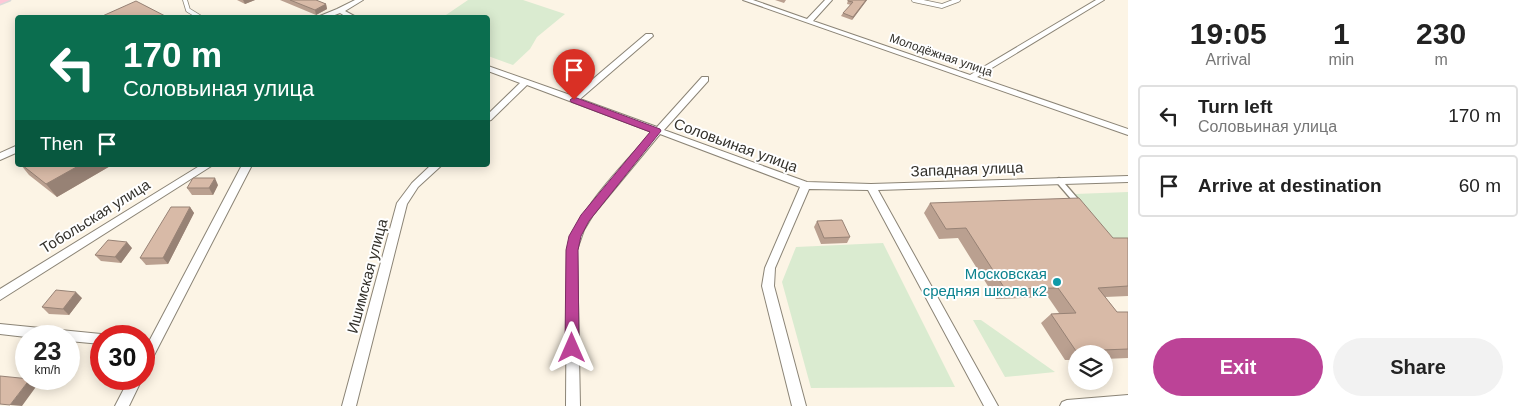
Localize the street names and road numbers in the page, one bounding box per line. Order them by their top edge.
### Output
street label: Молодёжная улица [888,31,995,79]
street label: Соловьиная улица [672,115,801,176]
street label: Западная улица [910,159,1024,179]
street label: Тобольская улица [37,175,153,257]
street label: Ишимская улица [344,216,391,335]

